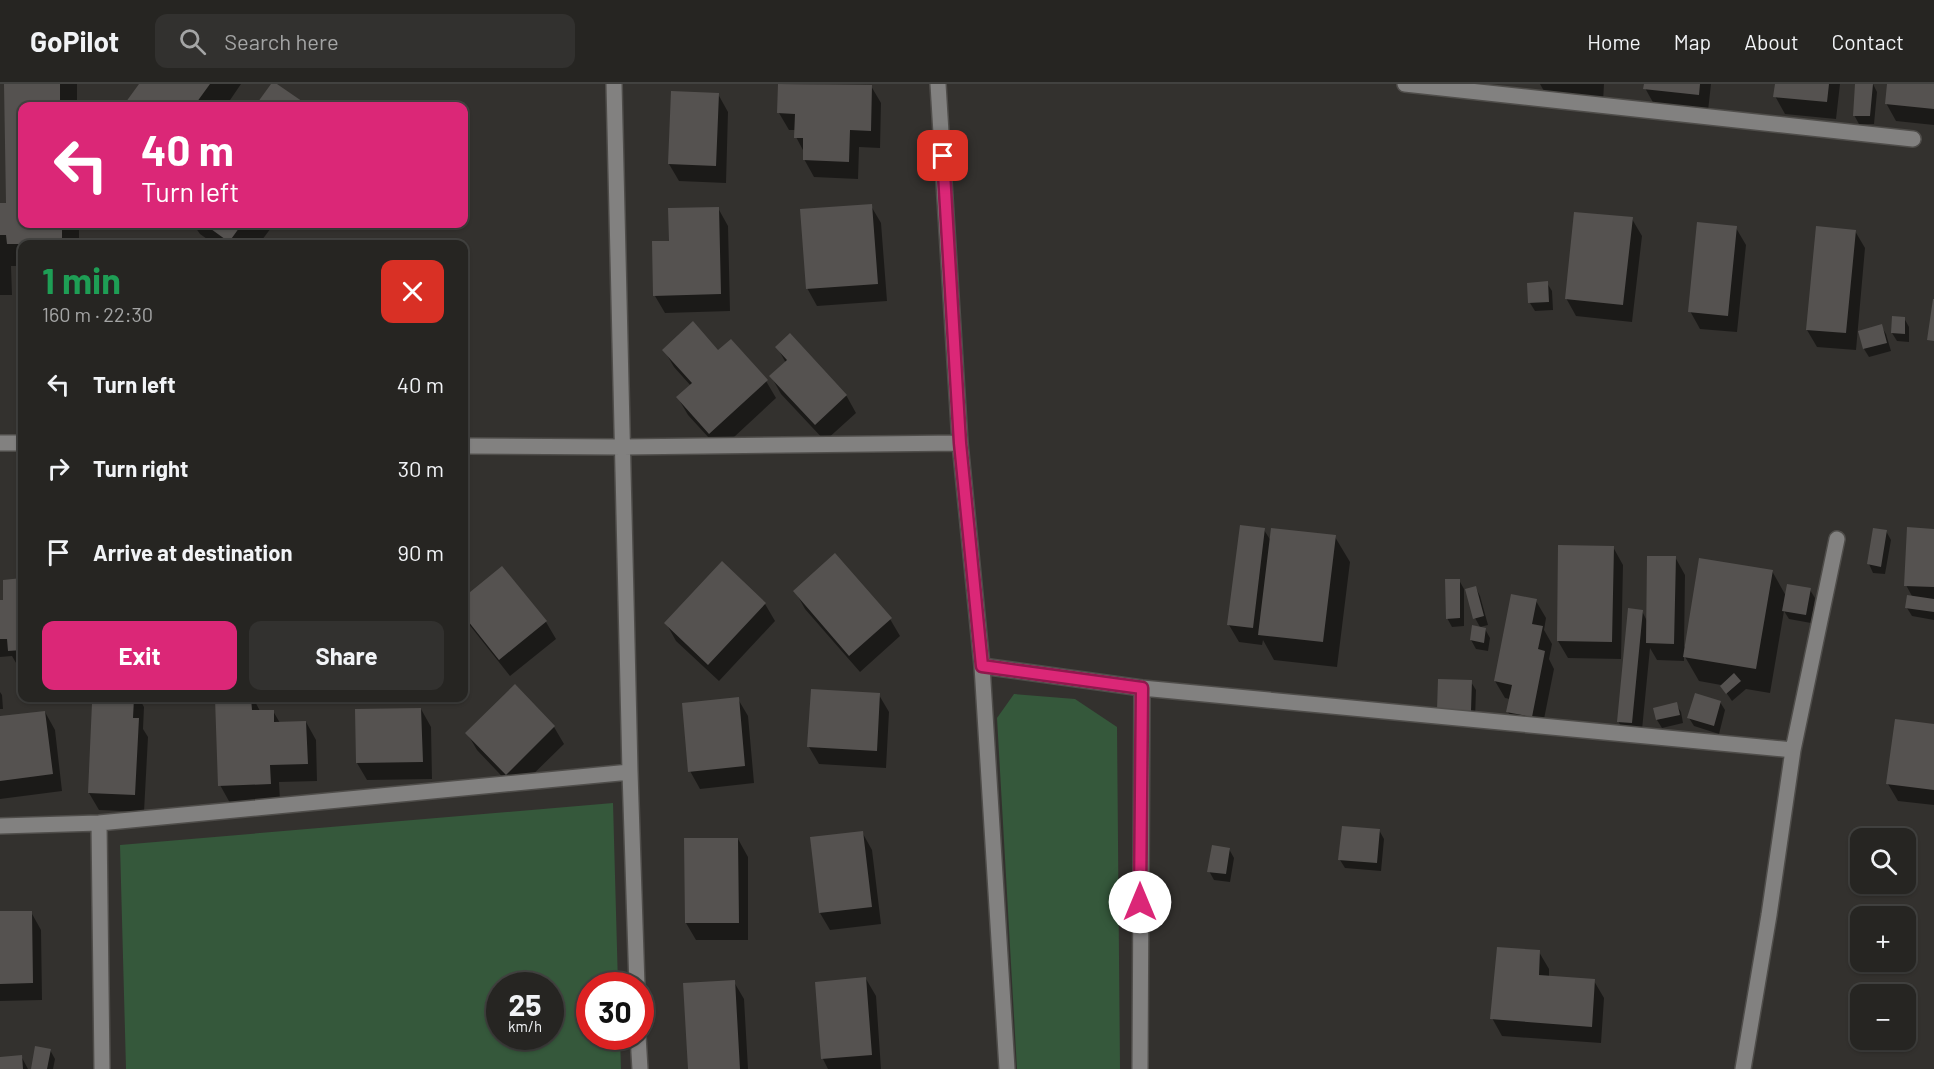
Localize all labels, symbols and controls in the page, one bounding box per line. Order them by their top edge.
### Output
search box [155,14,575,68]
text: GoPilot [30,24,119,58]
icon: search [176,25,209,58]
text: Search here [224,28,339,54]
text: Home [1587,29,1641,54]
text: Map [1674,29,1711,54]
text: About [1744,29,1799,54]
text: Contact [1832,29,1904,54]
text: 40 m [141,124,234,174]
icon: left [42,126,120,204]
pin [917,130,968,181]
icon: arrive [926,139,959,172]
text: Turn left [141,175,239,207]
text: 1 min [42,258,121,301]
button: close [381,260,444,323]
text: 160 m · 22:30 [42,302,153,326]
icon: left [42,368,75,401]
text: Turn left [93,371,176,397]
text: 40 m [397,371,444,397]
icon: right [42,452,75,485]
text: Turn right [93,455,188,481]
text: 30 m [398,455,444,481]
icon: arrive [42,536,75,569]
text: Arrive at destination [93,539,292,565]
text: 90 m [398,539,444,565]
button: Exit [42,621,237,690]
button: Share [249,621,444,690]
map controls [1850,828,1916,1050]
button: search [1850,828,1916,894]
position arrow [1108,870,1172,934]
button: + [1850,906,1916,972]
speed limit sign: 30 [576,972,654,1050]
button: − [1850,984,1916,1050]
text: 25 [509,986,541,1022]
text: km/h [508,1017,542,1035]

